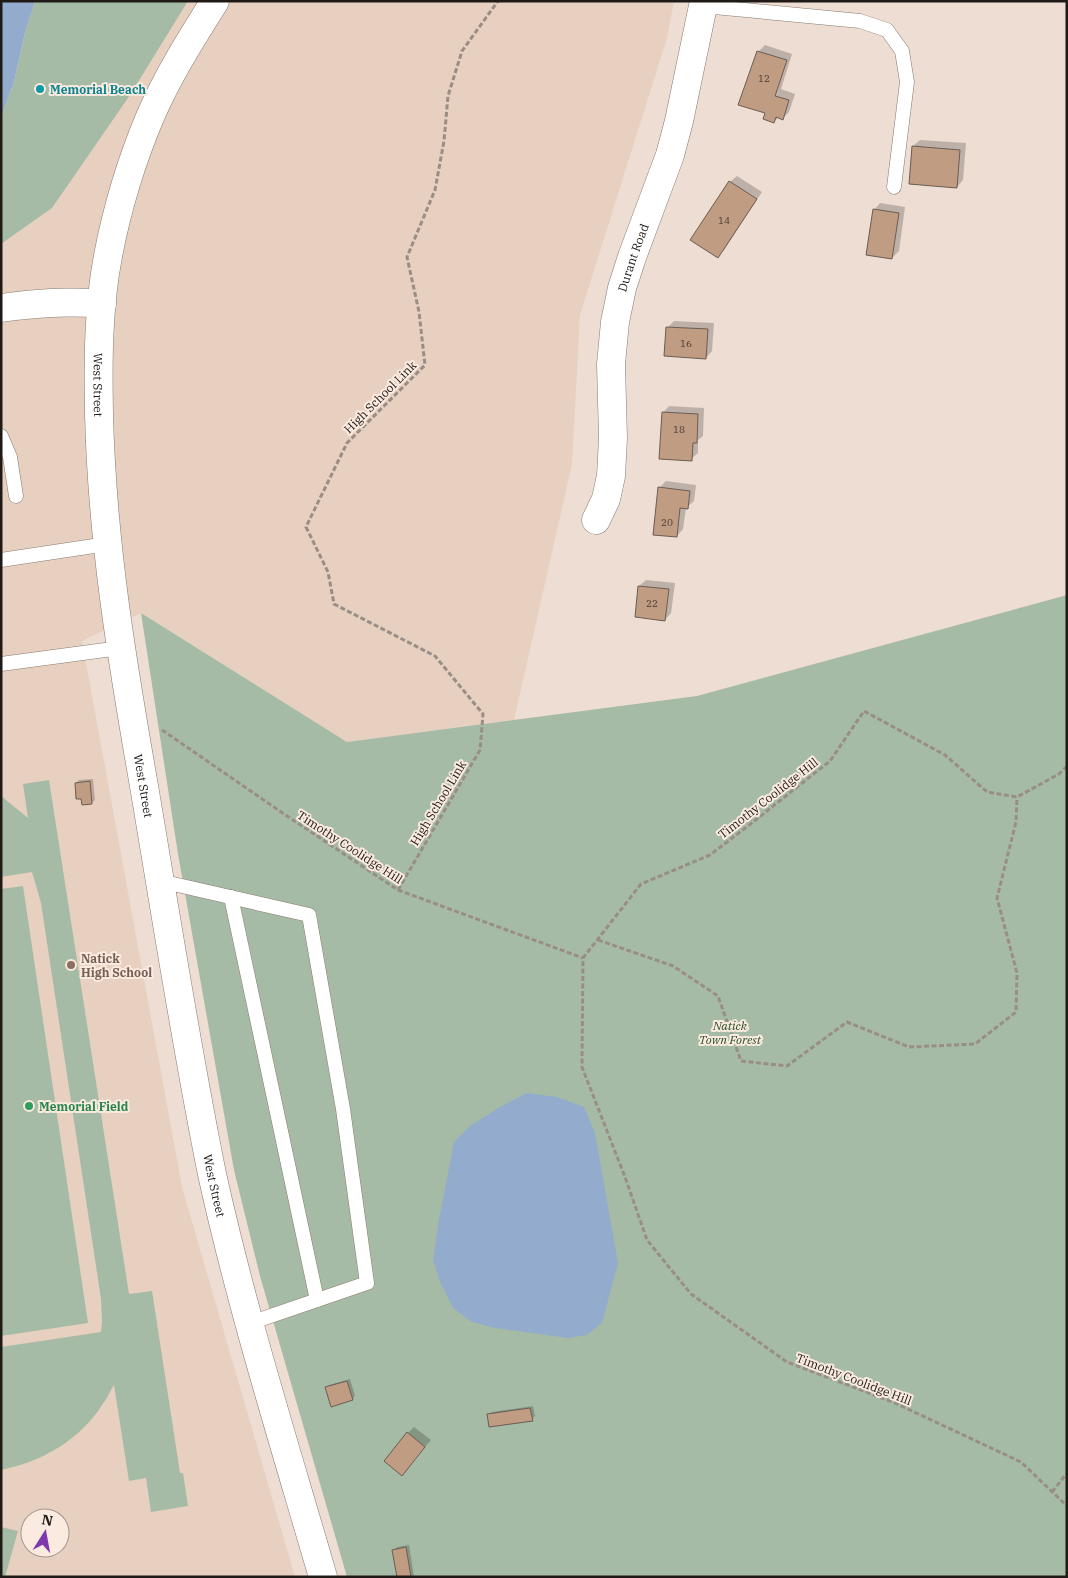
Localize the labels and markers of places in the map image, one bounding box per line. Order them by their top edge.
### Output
place label: Memorial Beach [50,82,146,97]
marker: Memorial Beach [34,83,46,95]
place label: Natick High School [81,951,152,980]
marker: Natick High School [65,959,77,971]
place label: Memorial Field [39,1099,129,1114]
marker: Memorial Field [23,1100,35,1112]

